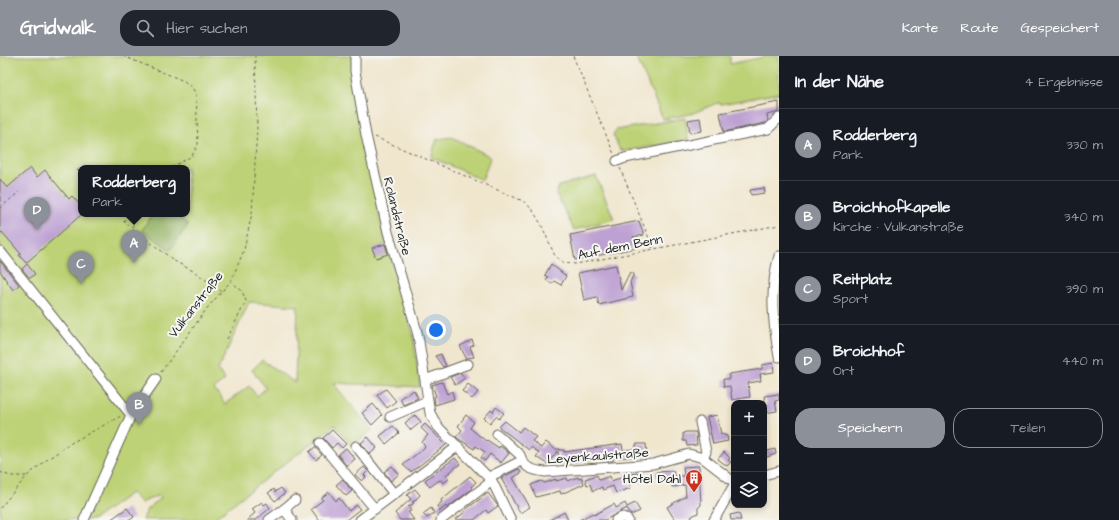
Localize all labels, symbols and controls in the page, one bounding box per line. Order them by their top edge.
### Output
search box [120,10,400,46]
text: Gridwalk [20,15,96,42]
icon: search [134,17,156,39]
text: Hier suchen [166,18,247,39]
text: Karte [902,18,938,38]
text: Route [960,18,998,38]
text: Gespeichert [1020,18,1099,38]
text: In der Nähe [795,70,884,94]
text: 4 Ergebnisse [1024,73,1103,91]
text: Rodderberg [833,125,916,146]
text: A [804,136,812,154]
text: 330 m [1066,136,1103,154]
text: Park [833,146,863,164]
popup [78,165,190,217]
text: Rodderberg [92,172,176,193]
street label: Rolandstraße [379,175,415,257]
text: Park [92,193,122,211]
pin: D [24,197,50,230]
text: Broichhofkapelle [833,197,950,218]
text: B [803,208,813,226]
text: 340 m [1064,208,1103,226]
text: Kirche · Vulkanstraße [833,218,964,236]
pin: A [121,230,147,263]
street label: Auf dem Benn [576,230,665,264]
pin: C [68,251,94,284]
street label: Vulkanstraße [164,268,227,342]
text: Reitplatz [833,269,892,290]
text: C [803,280,813,298]
text: 390 m [1065,280,1103,298]
text: Sport [833,290,868,308]
your location [426,320,446,340]
text: Broichhof [833,341,904,362]
text: D [804,352,812,370]
text: 440 m [1062,352,1103,370]
text: Ort [833,362,854,380]
pin: B [126,392,152,425]
map controls [731,400,767,508]
button: + [731,400,767,436]
button: Speichern [795,408,945,448]
button: Teilen [953,408,1103,448]
button: − [731,436,767,472]
street label: Leyenkaulstraße [547,443,650,470]
building icon: Hotel Dahl [684,468,704,493]
place label: Hotel Dahl [623,470,681,488]
button: layers [731,472,767,508]

